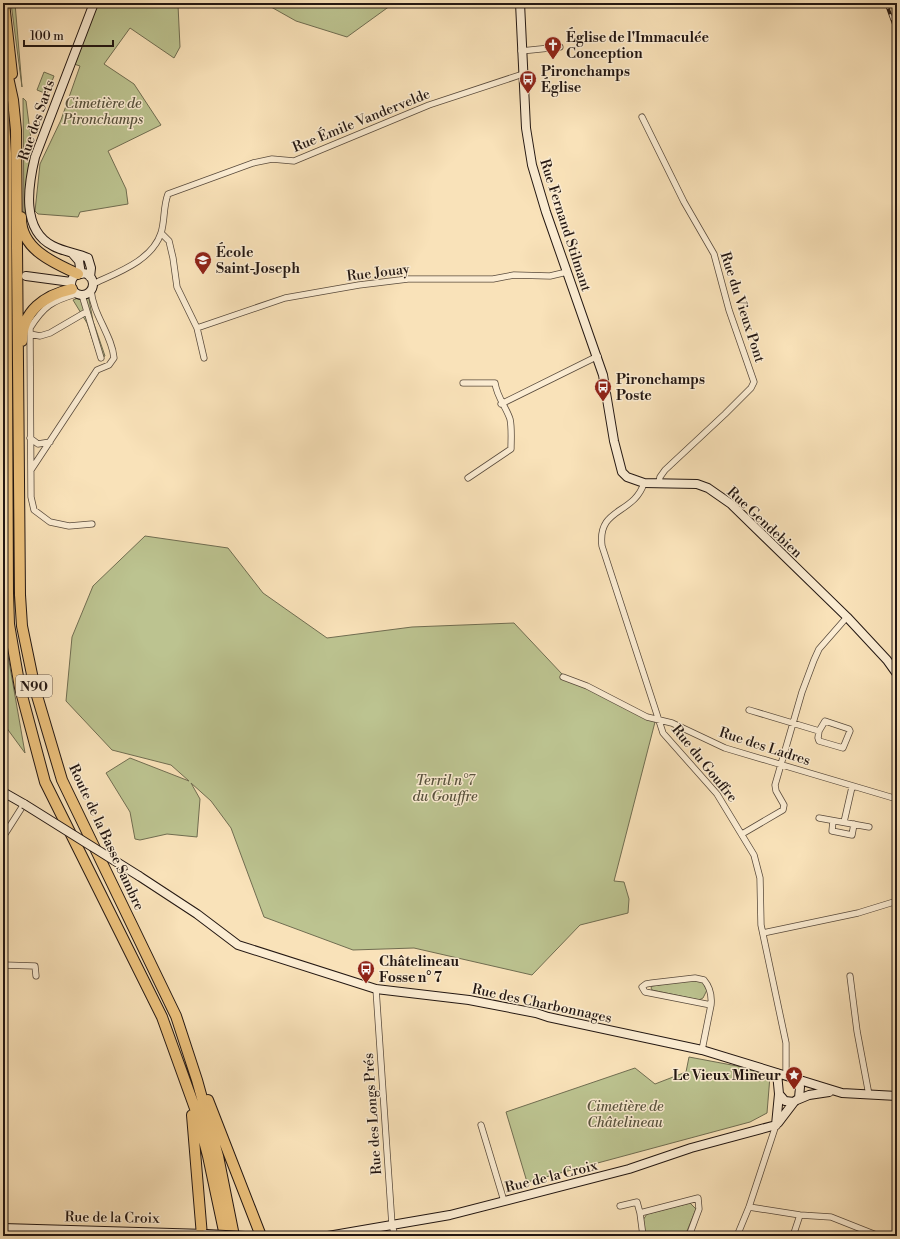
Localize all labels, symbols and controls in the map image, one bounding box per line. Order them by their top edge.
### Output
scale bar [24,22,113,48]
place label: Église de l'Immaculée Conception [566,27,710,63]
text: 100 m [30,29,64,44]
church icon: Église de l'Immaculée Conception [543,35,563,60]
place label: Pironchamps Église [541,63,630,97]
bus stop icon: Pironchamps Église [518,69,538,94]
street label: Rue des Sarts [15,78,59,163]
street label: Rue Émile Vandervelde [289,83,433,157]
park label: Cimetière de Pironchamps [62,95,143,129]
street label: Rue Fernand Stilmant [535,157,595,294]
place label: École Saint-Joseph [216,242,300,278]
school or university icon: École Saint-Joseph [193,250,213,275]
street label: Rue du Vieux Pont [716,250,768,365]
street label: Rue Jouay [346,260,411,286]
place label: Pironchamps Poste [616,371,705,405]
bus stop icon: Pironchamps Poste [593,377,613,402]
street label: Rue Gendebien [723,483,806,563]
road number: N90 [16,675,52,697]
street label: Rue du Gouffre [667,721,741,806]
street label: Rue des Ladres [717,724,813,770]
street label: Route de la Basse Sambre [64,761,148,914]
park label: Terril n°7 du Gouffre [413,772,478,806]
place label: Châtelineau Fosse n° 7 [379,953,459,987]
bus stop icon: Châtelineau Fosse n° 7 [356,959,376,984]
street label: Rue des Charbonnages [470,980,613,1028]
street label: Rue des Longs Prés [360,1052,386,1175]
place icon: Le Vieux Mineur [784,1065,804,1090]
place label: Le Vieux Mineur [673,1067,781,1085]
park label: Cimetière de Châtelineau [587,1098,664,1132]
street label: Rue de la Croix [503,1157,600,1197]
street label: Rue de la Croix [64,1208,160,1228]

